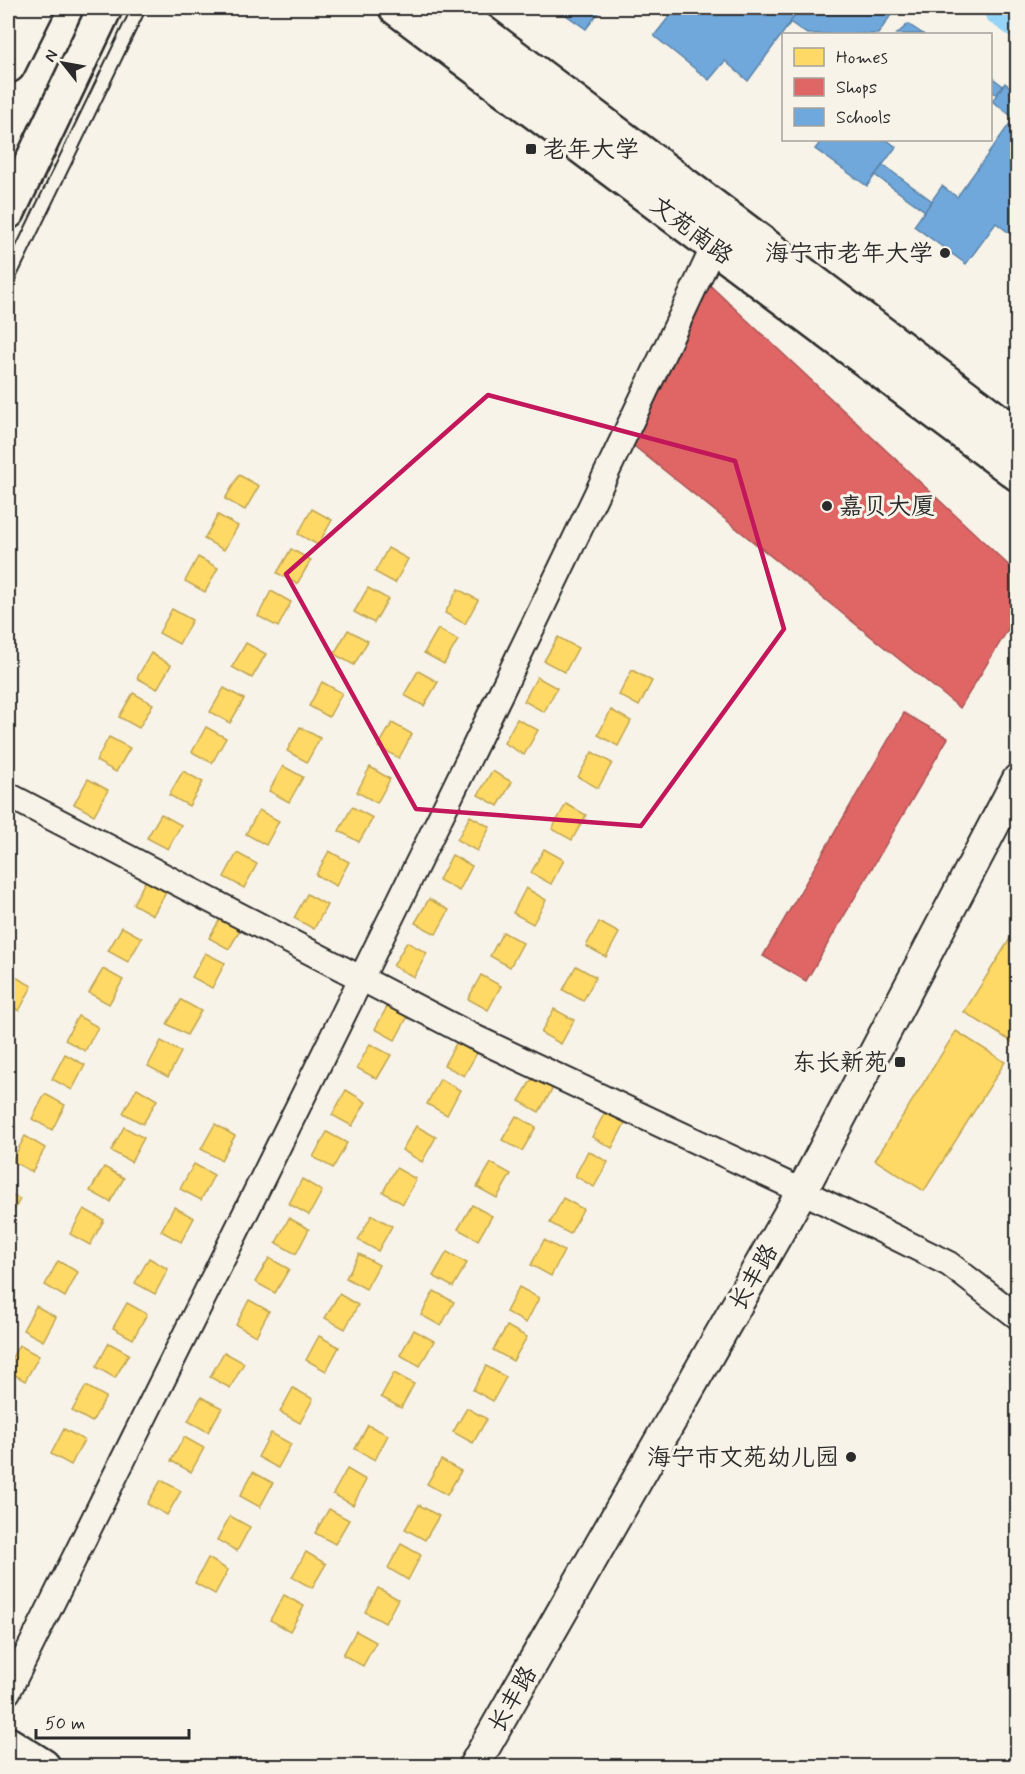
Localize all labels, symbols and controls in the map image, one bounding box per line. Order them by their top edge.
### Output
north arrow [33,33,93,93]
legend [782,33,992,141]
text: N [40,46,63,66]
text: Homes [836,46,888,70]
text: Shops [836,76,877,100]
text: Schools [836,106,891,130]
place label: 老年大学 [543,135,639,166]
marker: 老年大学 [524,142,538,156]
street label: 文苑南路 [643,190,739,272]
place label: 海宁市老年大学 [765,239,933,270]
marker: 海宁市老年大学 [938,246,952,260]
place label: 嘉贝大厦 [839,492,935,523]
marker: 嘉贝大厦 [820,499,834,513]
place label: 东长新苑 [792,1048,888,1079]
marker: 东长新苑 [893,1055,907,1069]
street label: 长丰路 [723,1239,786,1317]
place label: 海宁市文苑幼儿园 [647,1443,839,1474]
marker: 海宁市文苑幼儿园 [844,1450,858,1464]
street label: 长丰路 [482,1661,545,1739]
scale bar [36,1702,189,1740]
text: 50 m [45,1712,85,1736]

